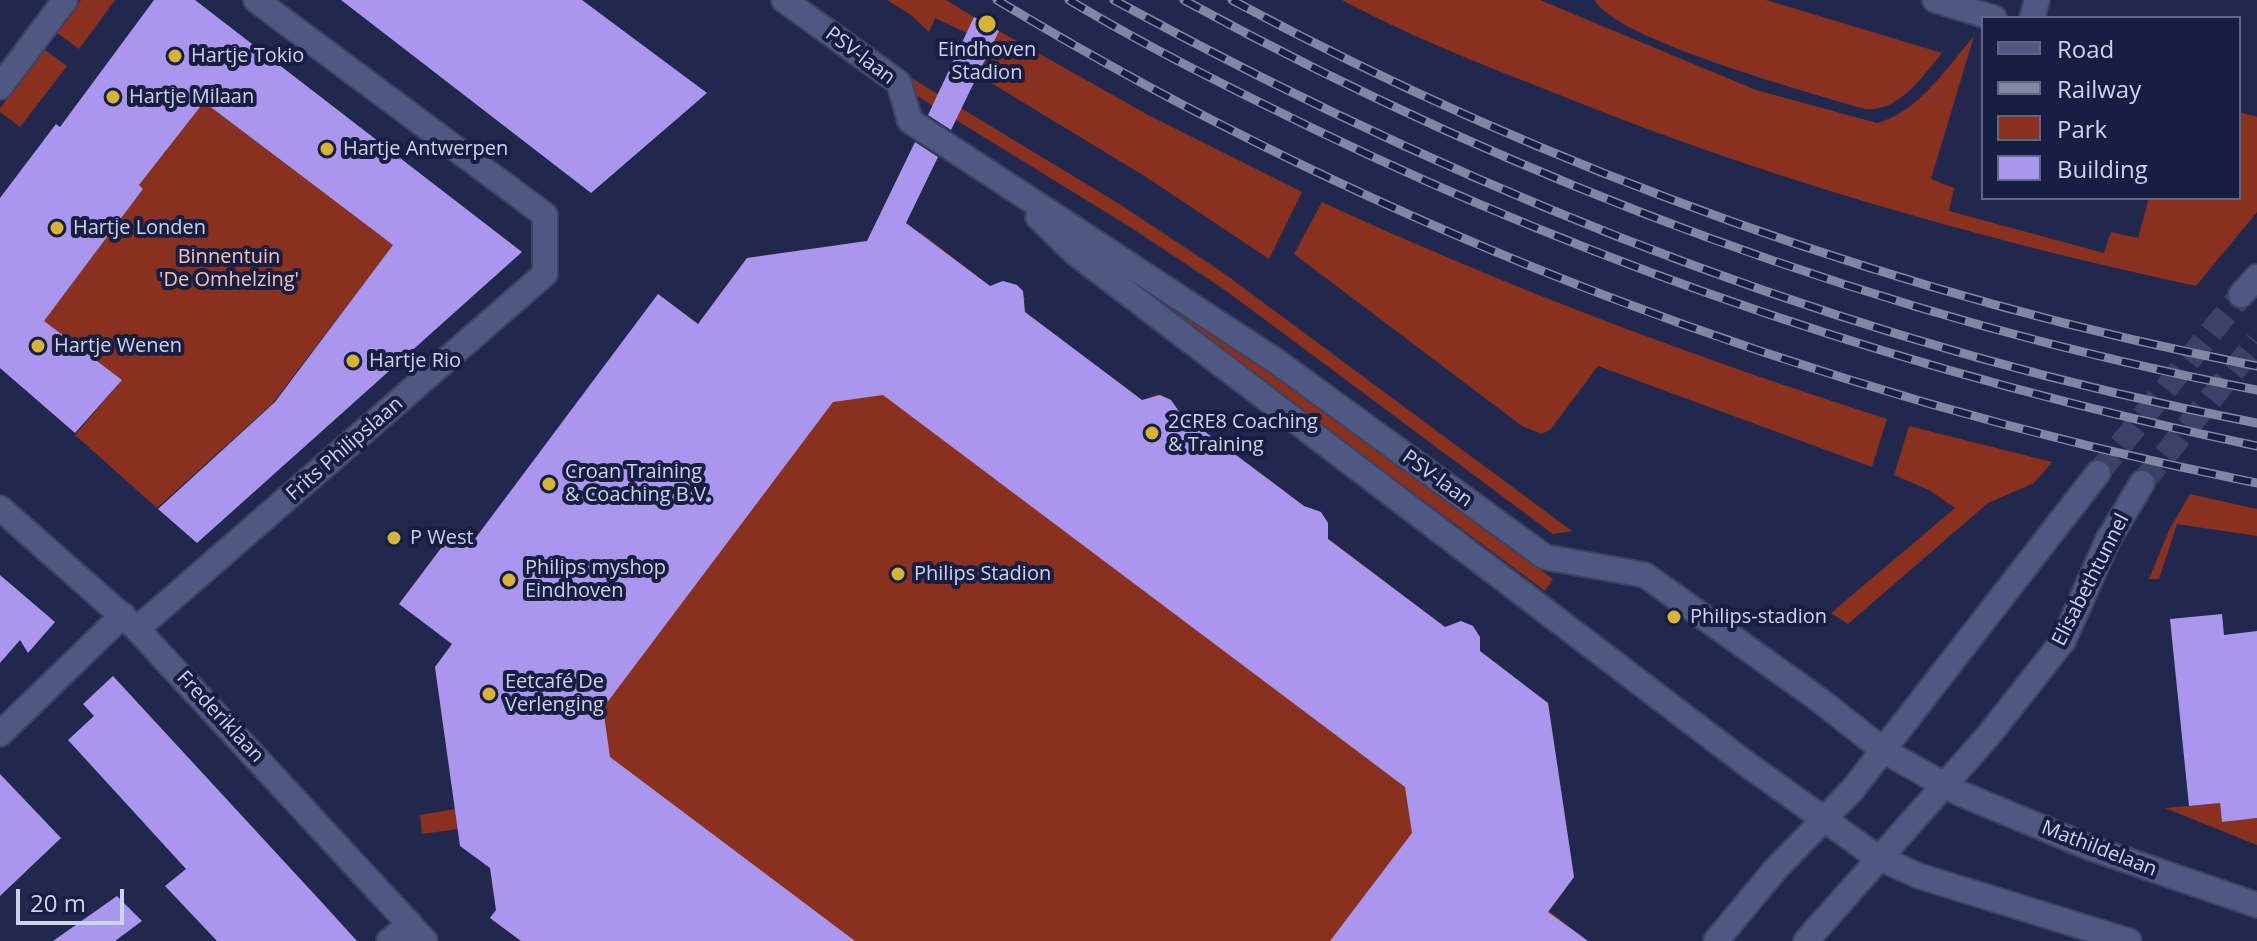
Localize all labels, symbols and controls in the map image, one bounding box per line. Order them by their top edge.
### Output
marker: Eindhoven Stadion [976,13,998,35]
legend [1981,16,2241,200]
street label: PSV-laan [820,22,900,90]
text: Road [2057,32,2114,65]
place label: Eindhoven Stadion [938,38,1036,85]
place label: Hartje Tokio [191,44,304,68]
marker: Hartje Tokio [166,47,184,65]
text: Railway [2057,72,2141,105]
place label: Hartje Milaan [129,85,254,109]
marker: Hartje Milaan [104,88,122,106]
text: Park [2057,112,2107,145]
place label: Hartje Antwerpen [343,137,508,161]
marker: Hartje Antwerpen [318,140,336,158]
text: Building [2057,152,2148,185]
place label: Hartje Londen [73,216,206,240]
marker: Hartje Londen [48,219,66,237]
park label: Binnentuin 'De Omhelzing' [159,245,299,292]
place label: Hartje Wenen [54,334,182,358]
marker: Hartje Wenen [29,337,47,355]
place label: Hartje Rio [369,349,461,373]
marker: Hartje Rio [344,352,362,370]
street label: Frits Philipslaan [282,392,408,506]
place label: 2CRE8 Coaching & Training [1168,410,1318,457]
marker: 2CRE8 Coaching & Training [1143,424,1161,442]
street label: PSV-laan [1397,446,1477,512]
place label: Croan Training & Coaching B.V. [565,460,711,507]
marker: Croan Training & Coaching B.V. [540,475,558,493]
street label: Elisabethtunnel [2047,510,2135,650]
place label: P West [410,526,474,550]
marker: P West [385,529,403,547]
place label: Philips myshop Eindhoven [525,556,666,603]
place label: Philips Stadion [914,562,1051,586]
marker: Philips Stadion [889,565,907,583]
marker: Philips myshop Eindhoven [500,571,518,589]
place label: Philips-stadion [1690,605,1827,629]
marker: Philips-stadion [1665,608,1683,626]
street label: Frederiklaan [172,666,268,768]
place label: Eetcafé De Verlenging [505,670,604,717]
marker: Eetcafé De Verlenging [480,685,498,703]
street label: Mathildelaan [2038,816,2160,882]
scale bar [20,873,128,923]
text: 20 m [30,886,86,919]

